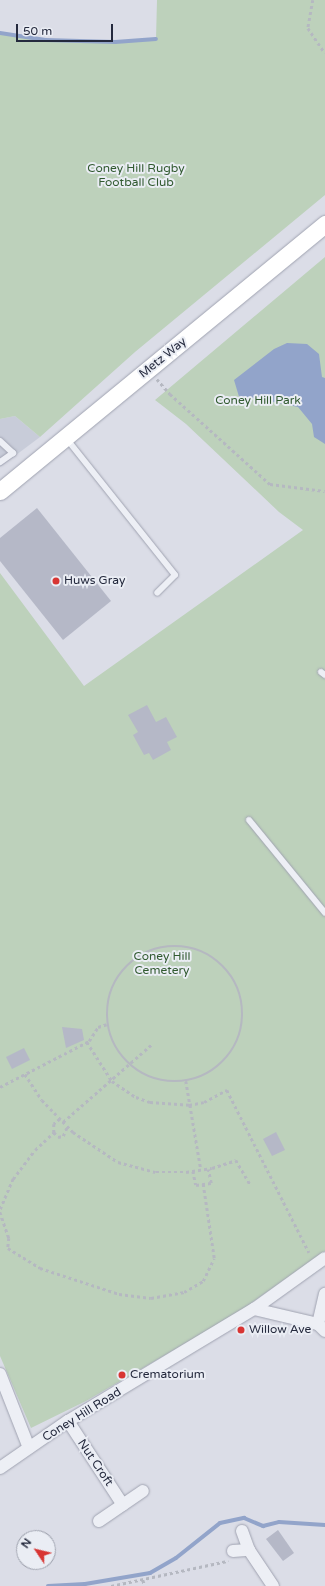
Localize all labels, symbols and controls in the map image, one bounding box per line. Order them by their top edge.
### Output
scale bar [18,16,115,42]
text: 50 m [23,24,52,38]
park label: Coney Hill Rugby Football Club [87,162,185,190]
street label: Metz Way [136,335,190,381]
park label: Coney Hill Park [215,394,301,408]
place label: Huws Gray [64,574,125,588]
marker: Huws Gray [51,576,61,586]
park label: Coney Hill Cemetery [134,950,190,978]
place label: Willow Ave [249,1323,311,1337]
marker: Willow Ave [236,1325,246,1335]
place label: Crematorium [130,1368,205,1382]
marker: Crematorium [117,1370,127,1380]
street label: Coney Hill Road [40,1385,124,1445]
street label: Nut Croft [74,1437,116,1489]
north arrow [16,1530,56,1570]
text: N [19,1536,34,1551]

